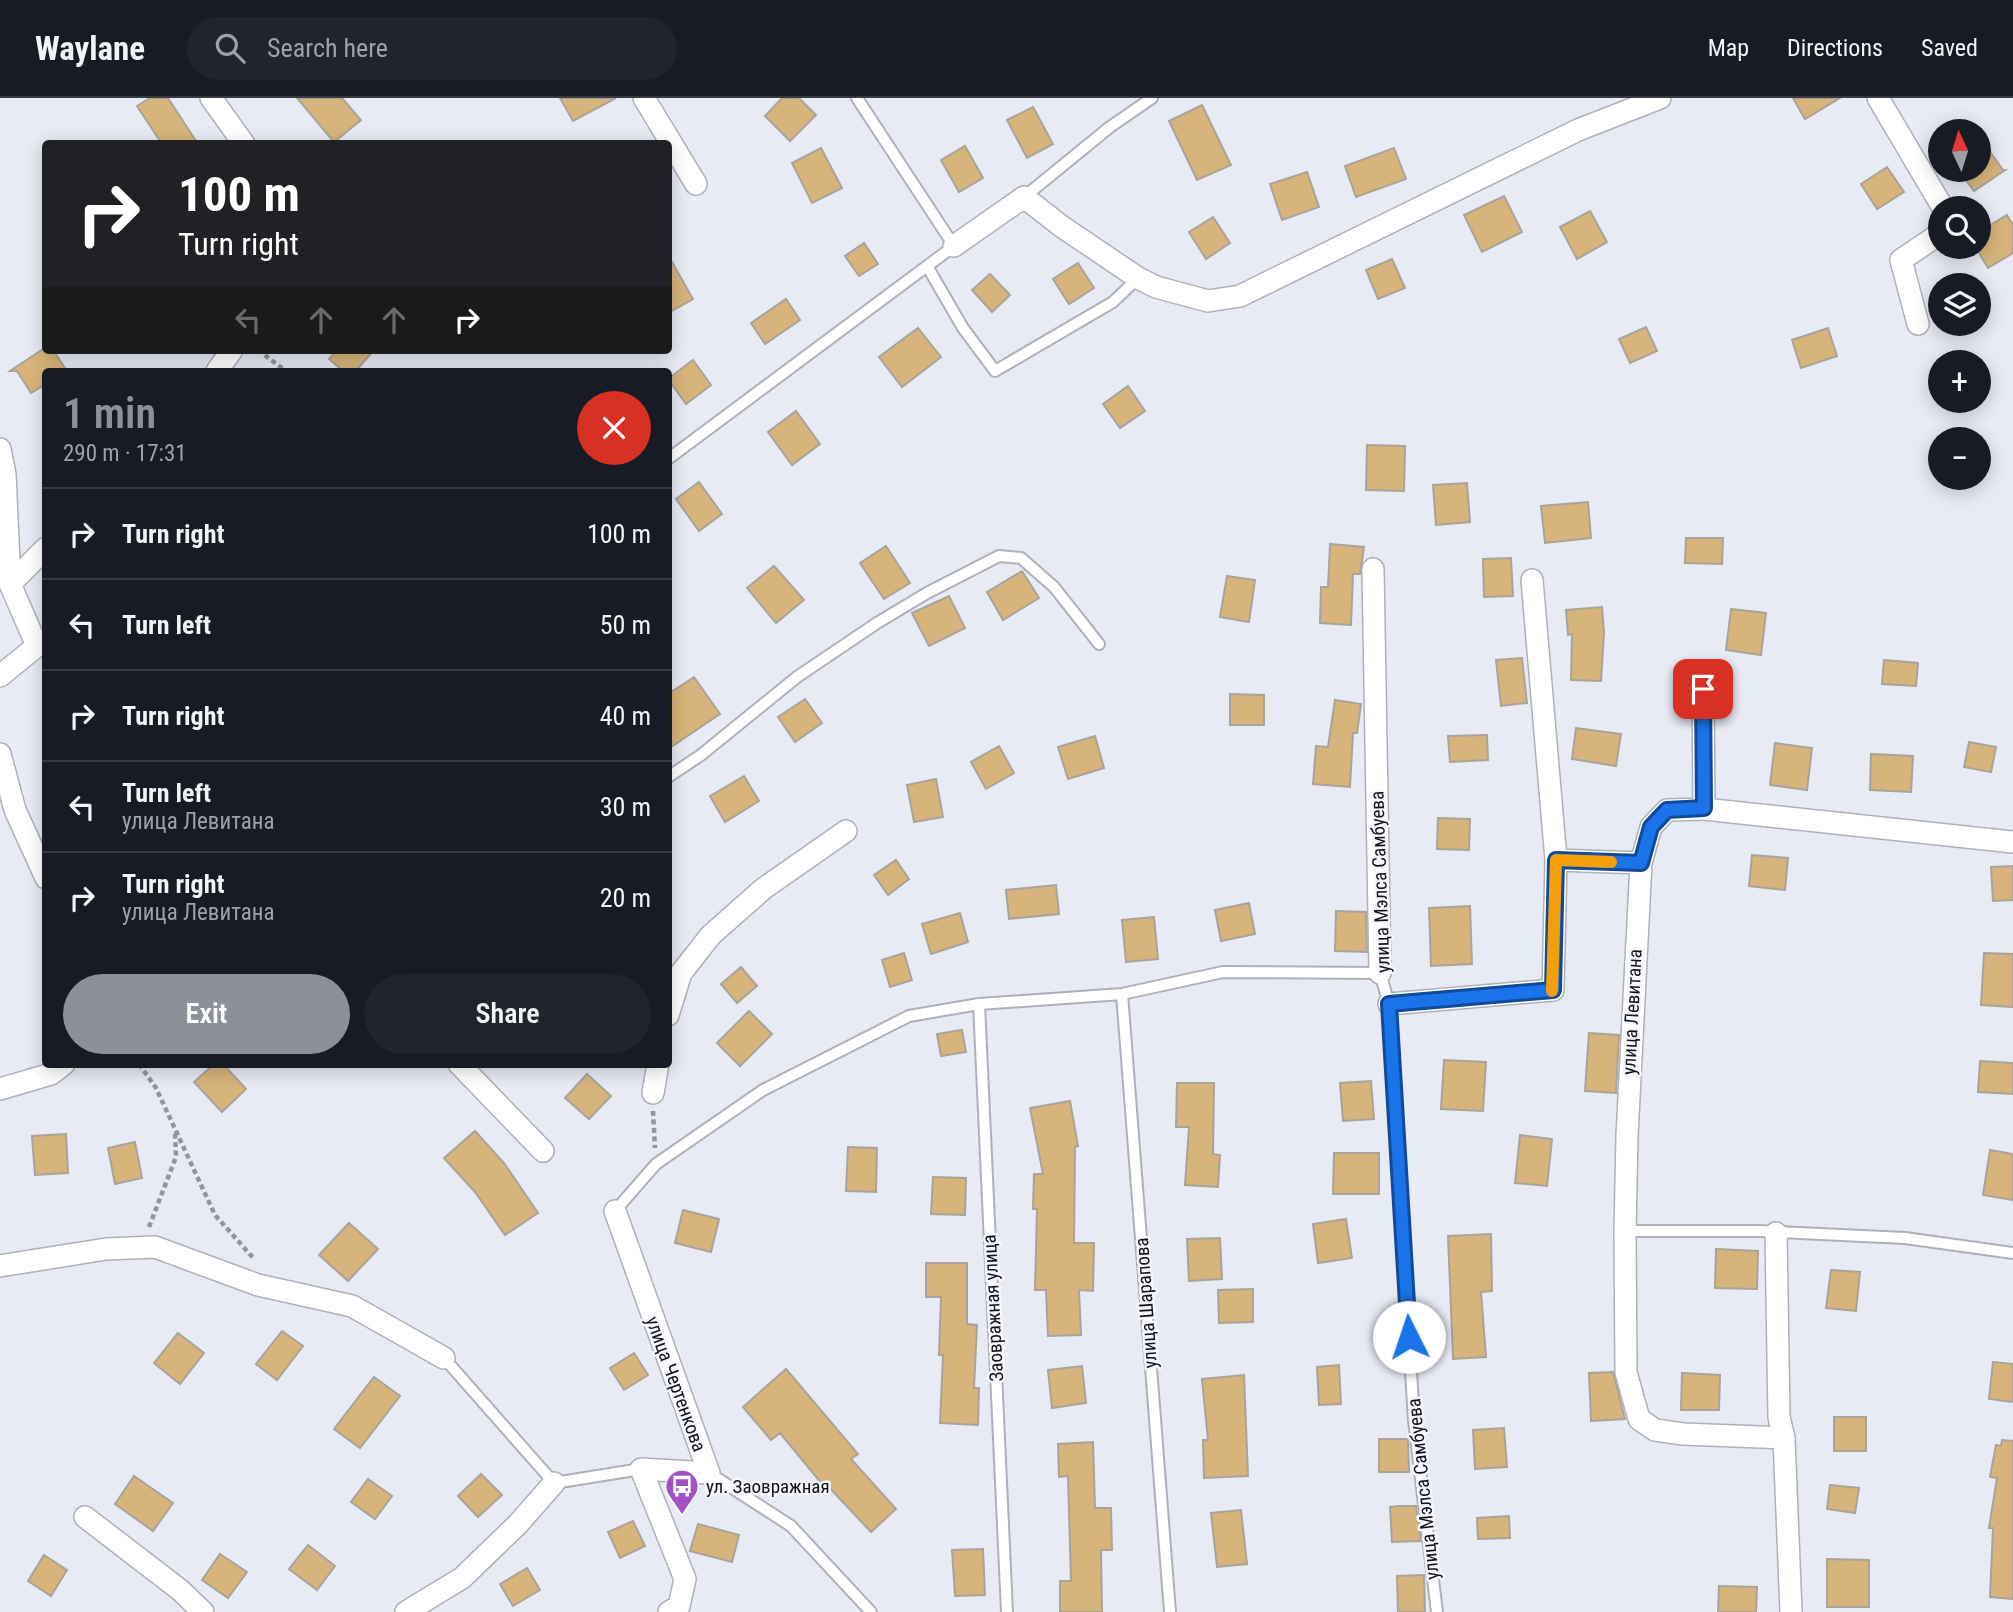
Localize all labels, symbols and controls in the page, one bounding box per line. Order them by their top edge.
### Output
search box [187,17,677,80]
text: Waylane [35,29,145,68]
icon: search [211,29,249,67]
text: Search here [267,33,388,63]
text: Map [1708,34,1749,62]
text: Directions [1787,34,1883,62]
text: Saved [1921,34,1978,62]
north arrow [1928,119,1992,182]
map controls [1928,119,1991,490]
text: 100 m [178,166,300,223]
icon: right [63,168,154,259]
button: search [1928,196,1991,259]
text: Turn right [178,225,299,263]
button: layers [1928,273,1991,336]
icon: left [229,301,267,339]
icon: ahead [302,301,340,339]
icon: ahead [375,301,413,339]
icon: right [448,301,486,339]
button: + [1928,350,1991,413]
text: 1 min [63,389,156,438]
button: close [577,391,651,465]
button: − [1928,427,1991,490]
text: 290 m · 17:31 [63,440,187,467]
icon: right [63,515,101,553]
text: Turn right [122,519,224,549]
text: 100 m [587,519,651,549]
icon: left [63,606,101,644]
text: Turn left [122,610,211,640]
text: 50 m [600,610,651,640]
pin [1673,659,1733,719]
icon: arrive [1684,670,1722,708]
icon: right [63,697,101,735]
text: Turn right [122,701,224,731]
text: 40 m [600,701,651,731]
text: Turn left [122,778,211,808]
icon: left [63,788,101,826]
street label: улица Мэлса Самбуева [1365,791,1395,973]
text: 30 m [600,792,651,822]
text: улица Левитана [122,808,275,835]
text: Turn right [122,869,224,899]
icon: right [63,879,101,917]
text: 20 m [600,883,651,913]
text: улица Левитана [122,899,275,926]
street label: улица Левитана [1617,948,1647,1076]
button: Exit [63,974,350,1054]
button: Share [364,974,651,1054]
street label: Заовражная улица [978,1234,1008,1382]
street label: улица Шарапова [1130,1237,1162,1369]
position arrow [1372,1300,1446,1374]
street label: улица Чертенкова [641,1313,711,1455]
street label: улица Мэлса Самбуева [1402,1397,1444,1581]
bus stop icon: ул. Заовражная [663,1467,701,1516]
place label: ул. Заовражная [706,1475,830,1498]

